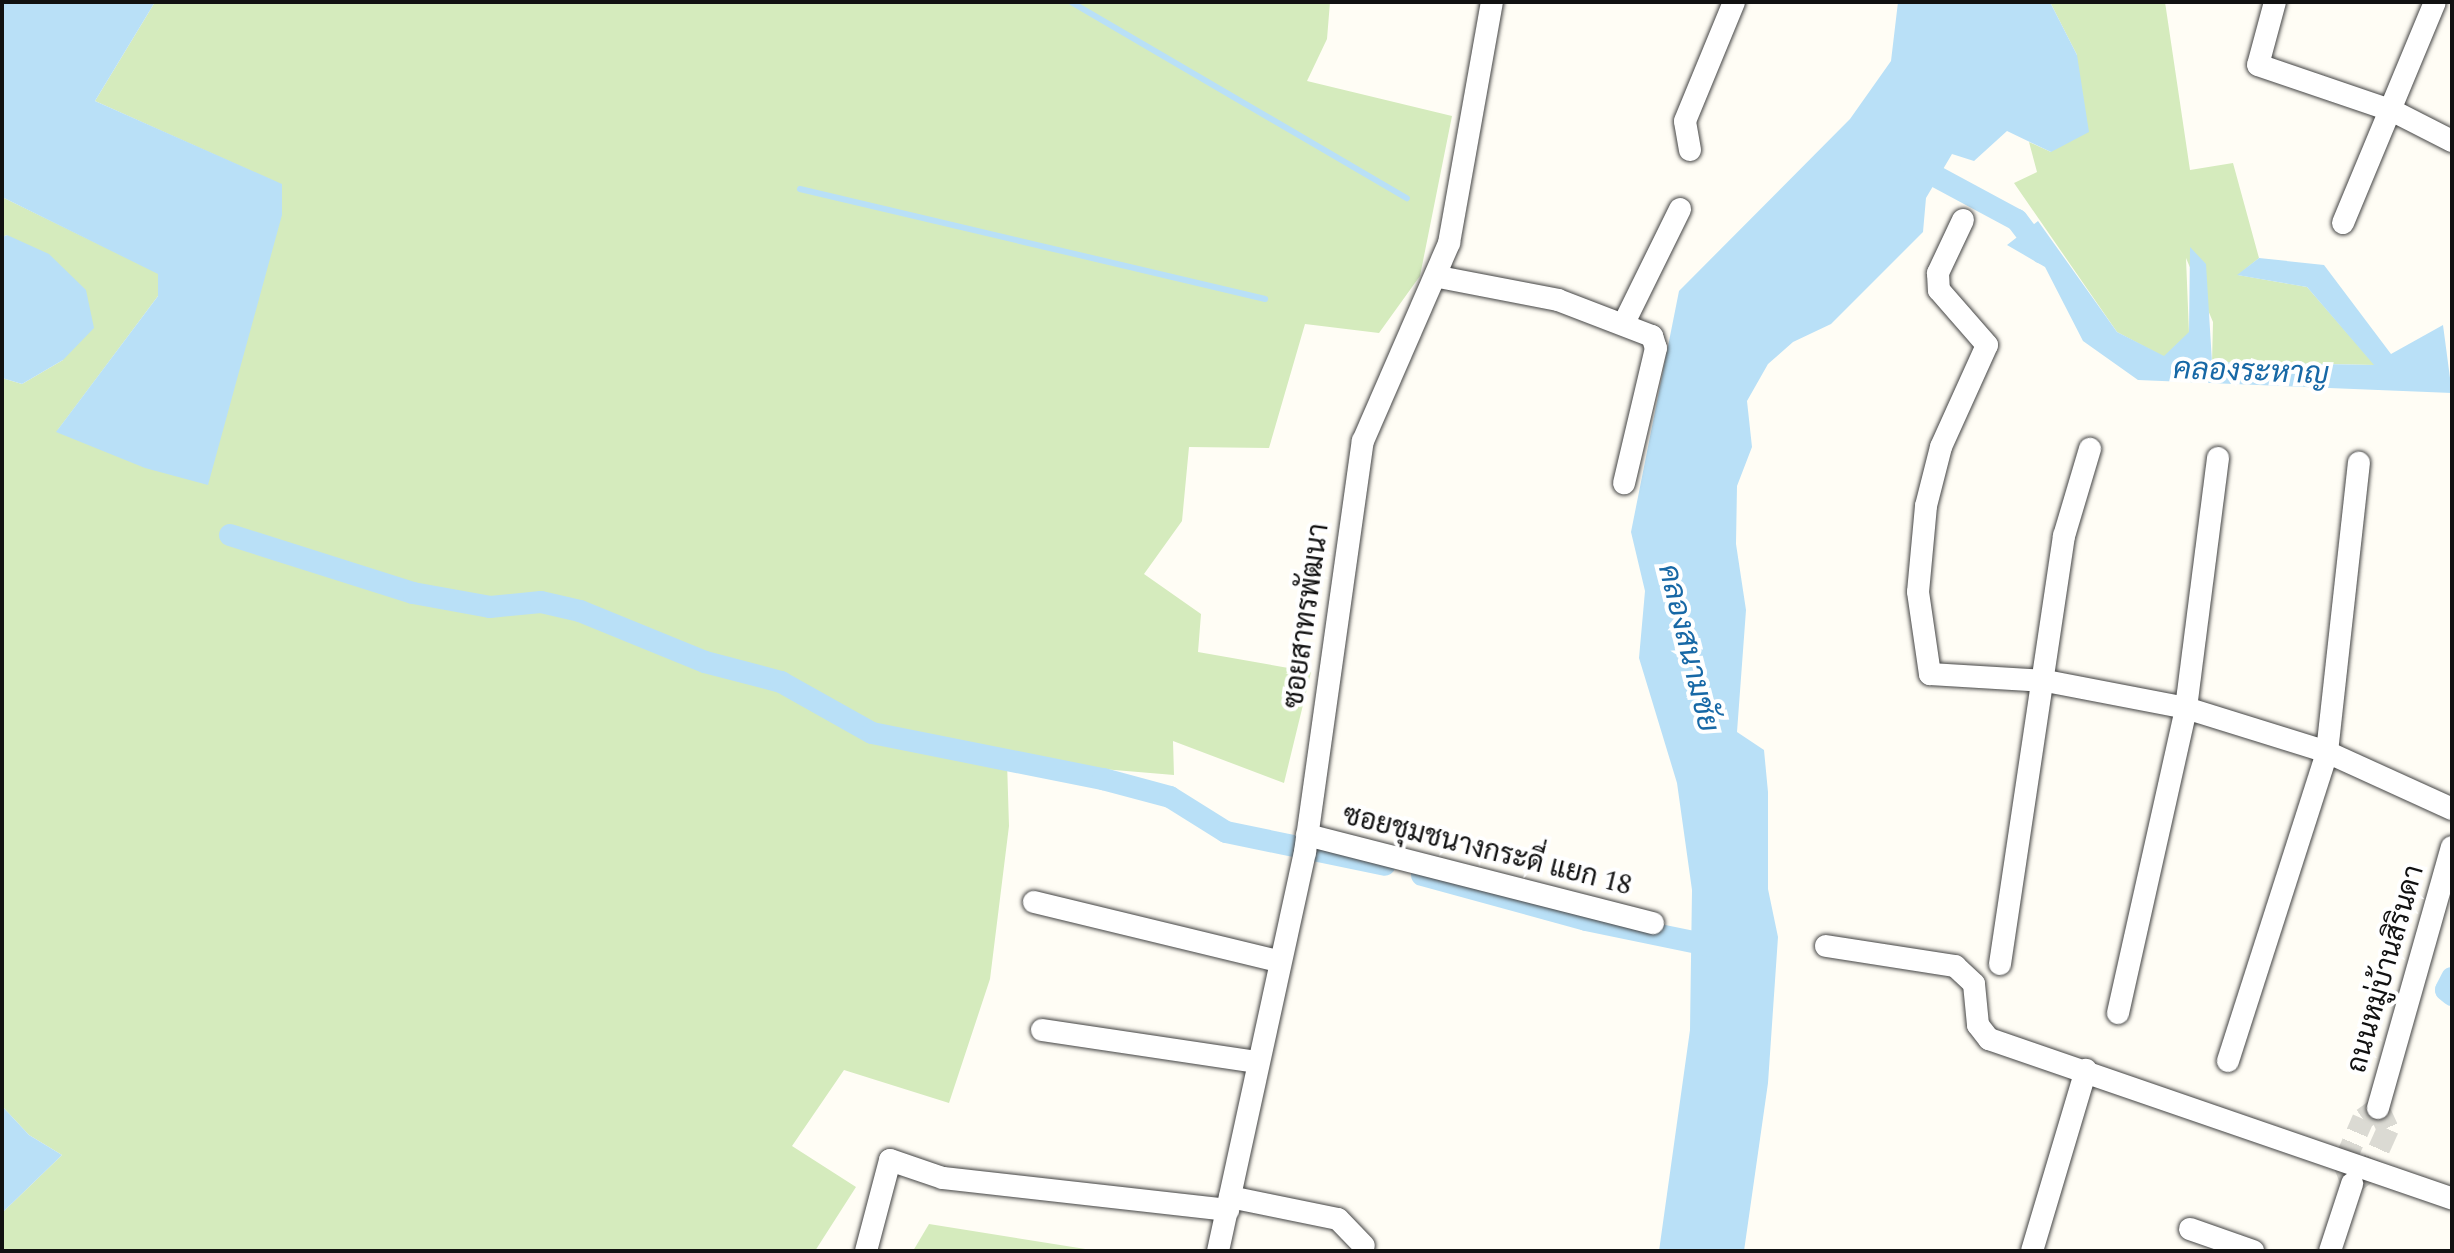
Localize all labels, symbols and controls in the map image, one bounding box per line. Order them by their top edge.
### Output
water label: คลองระหาญ [2173,351,2329,393]
street label: ซอยสาทรพัฒนา [1277,521,1337,711]
water label: คลองสนามชัย [1650,560,1726,736]
street label: ซอยชุมชนางกระดี่ แยก 18 [1339,799,1635,903]
street label: ถนนหมู่บ้านสิรินดา [2340,861,2432,1077]

